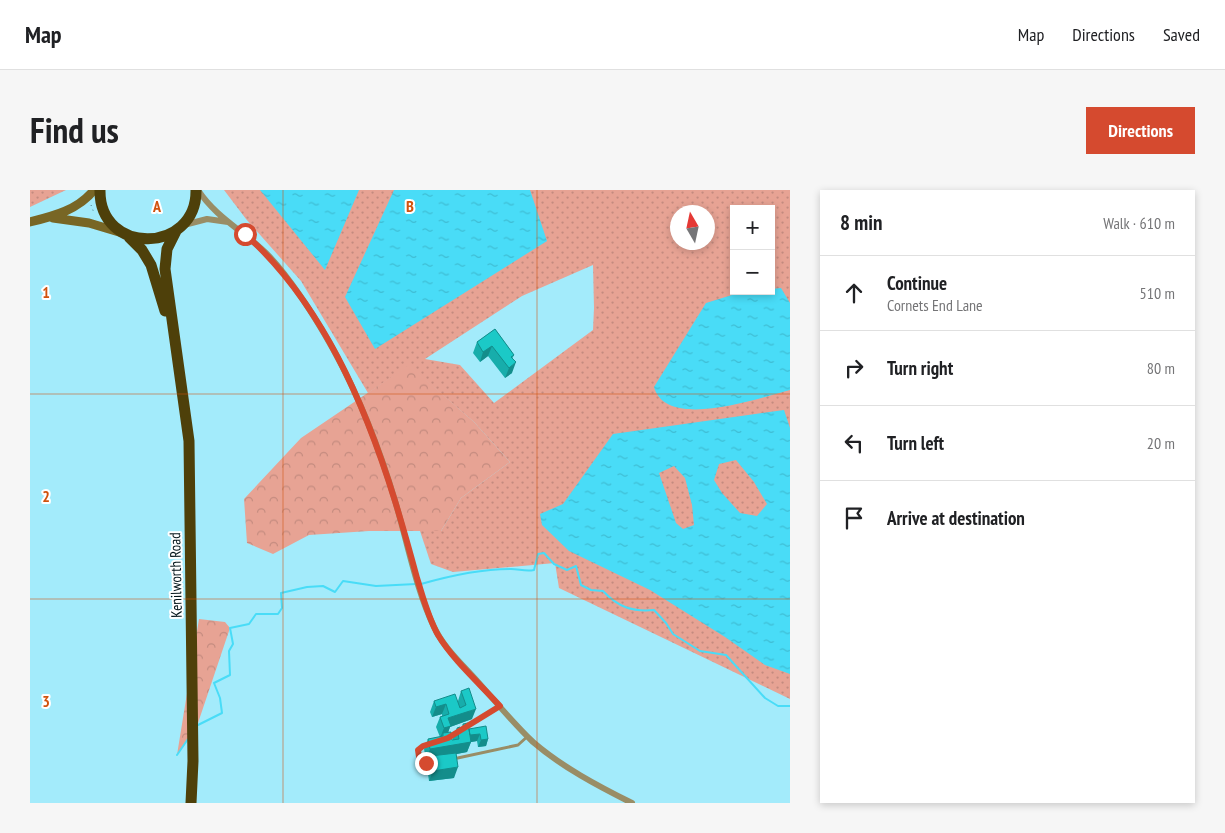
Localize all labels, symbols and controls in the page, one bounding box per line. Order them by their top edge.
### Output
text: Map [25,19,62,50]
text: Map [1018,23,1044,46]
text: Directions [1072,23,1135,46]
text: Saved [1163,23,1200,46]
text: Find us [30,107,119,153]
button: Directions [1086,107,1195,154]
text: A [152,196,162,216]
text: B [406,196,414,216]
north arrow [670,205,715,250]
map controls [730,205,775,295]
button: + [730,205,775,250]
text: 8 min [840,209,882,236]
text: Walk · 610 m [1103,213,1175,233]
route start [234,223,257,246]
button: − [730,250,775,295]
text: Continue [887,271,947,295]
icon: ahead [840,279,868,307]
text: 1 [42,282,50,302]
text: 510 m [1140,283,1175,303]
text: Cornets End Lane [887,295,983,315]
icon: right [840,354,868,382]
text: Turn right [887,356,953,380]
text: 80 m [1147,358,1175,378]
icon: left [840,429,868,457]
text: Turn left [887,431,944,455]
text: 20 m [1147,433,1175,453]
text: 2 [42,486,50,506]
icon: arrive [840,504,868,532]
text: Arrive at destination [887,506,1025,530]
street label: Kenilworth Road [165,532,186,618]
text: 3 [42,691,50,711]
route end [415,752,438,775]

